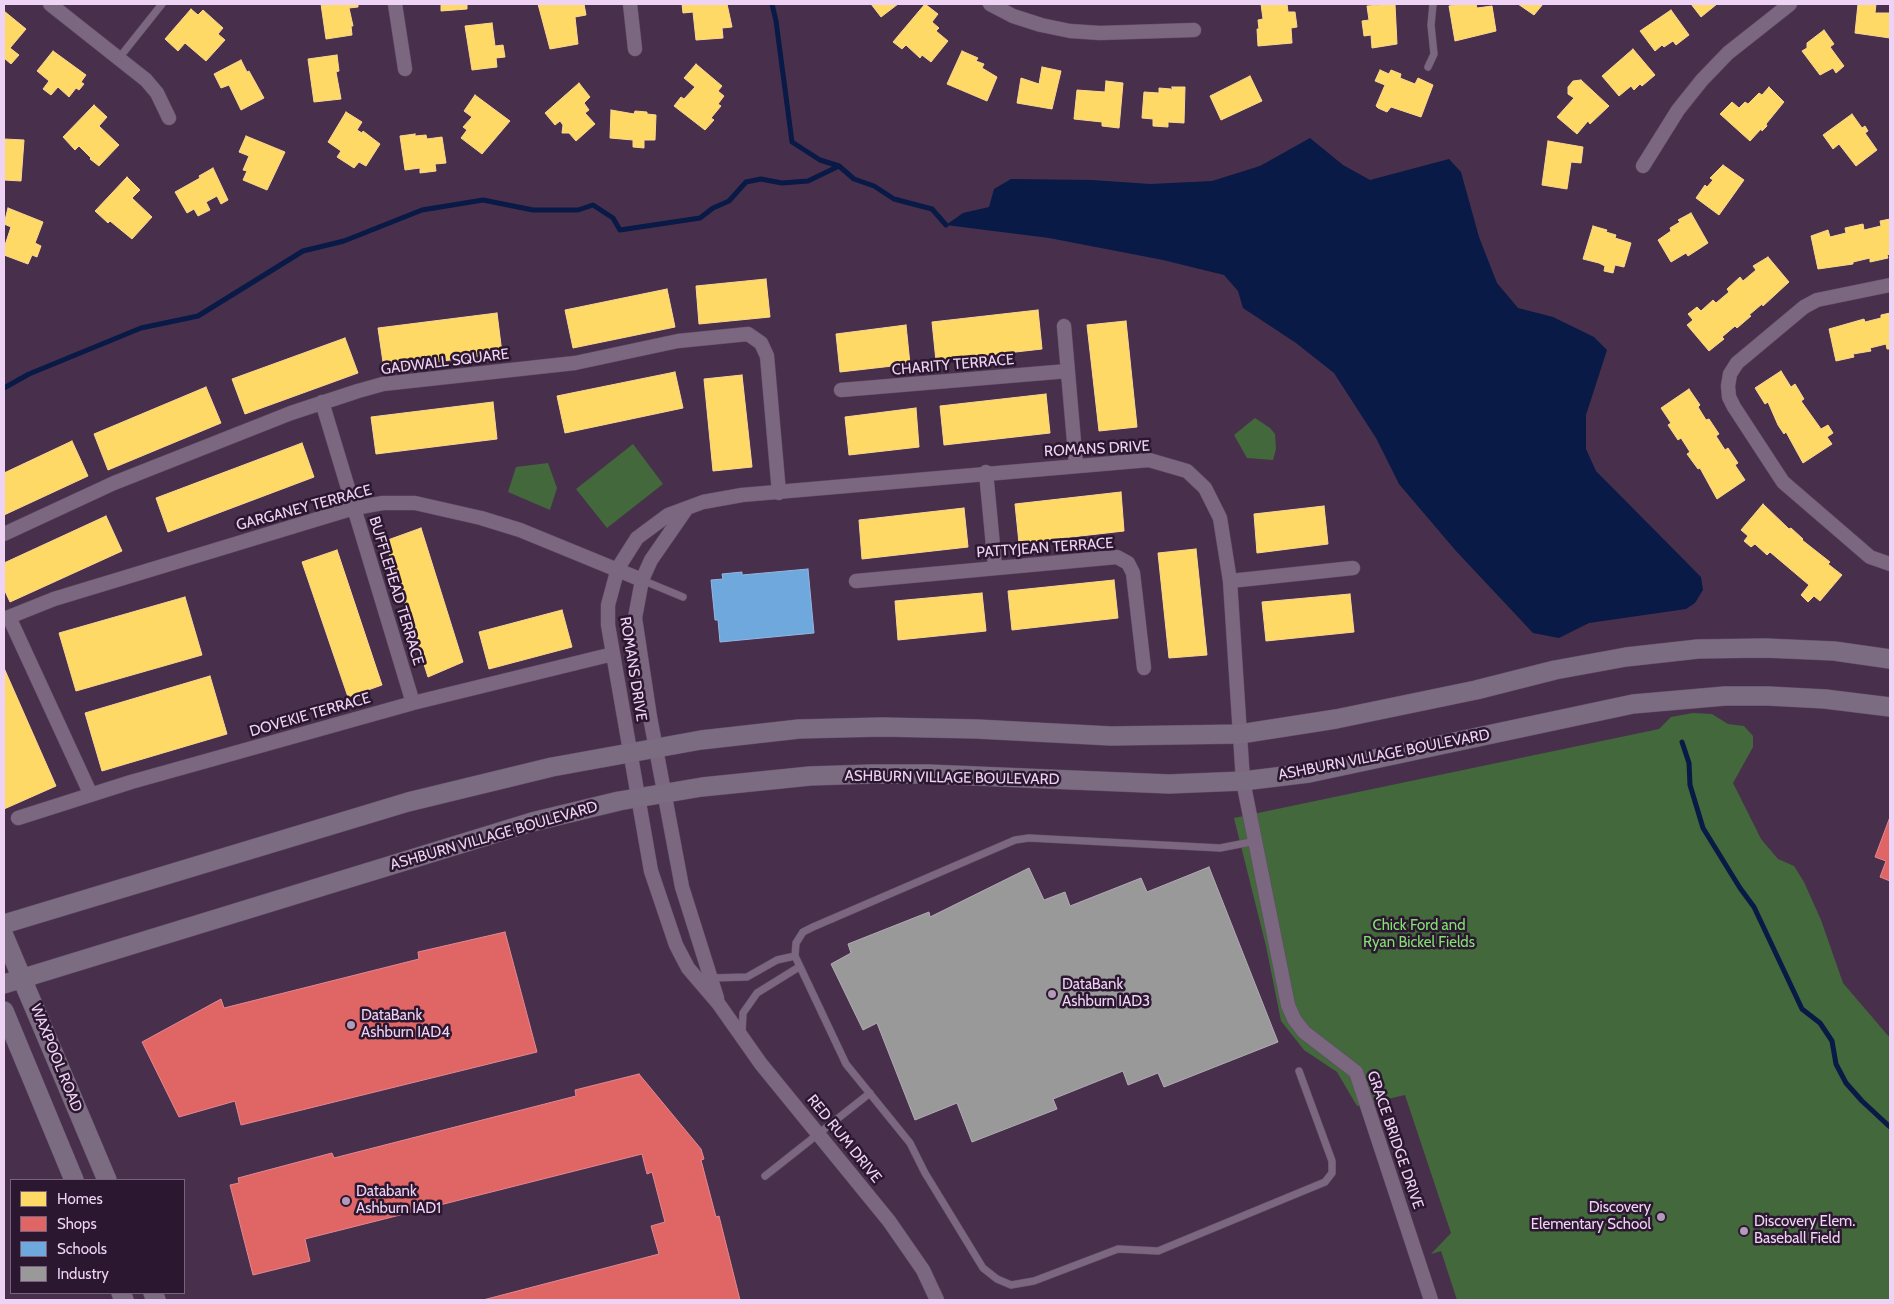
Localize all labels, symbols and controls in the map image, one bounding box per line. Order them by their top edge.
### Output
street label: GADWALL SQUARE [380,345,510,379]
street label: CHARITY TERRACE [891,351,1015,379]
street label: ROMANS DRIVE [1044,437,1150,461]
street label: GARGANEY TERRACE [234,481,374,535]
street label: BUFFLEHEAD TERRACE [365,514,427,668]
street label: PATTYJEAN TERRACE [976,534,1114,562]
street label: ROMANS DRIVE [616,615,650,723]
street label: DOVEKIE TERRACE [248,689,372,741]
street label: ASHBURN VILLAGE BOULEVARD [1277,726,1491,784]
street label: ASHBURN VILLAGE BOULEVARD [844,767,1060,789]
street label: ASHBURN VILLAGE BOULEVARD [388,798,600,874]
park label: Chick Ford and Ryan Bickel Fields [1363,917,1475,952]
place label: DataBank Ashburn IAD3 [1062,976,1150,1011]
marker: DataBank Ashburn IAD3 [1046,988,1058,1000]
street label: WAXPOOL ROAD [26,1001,86,1115]
place label: DataBank Ashburn IAD4 [361,1007,450,1042]
marker: DataBank Ashburn IAD4 [345,1019,357,1031]
street label: GRACE BRIDGE DRIVE [1363,1069,1427,1211]
street label: RED RUM DRIVE [803,1091,885,1187]
legend [10,1179,185,1294]
place label: Databank Ashburn IAD1 [356,1183,441,1218]
text: Homes [57,1190,103,1208]
marker: Databank Ashburn IAD1 [340,1195,352,1207]
place label: Discovery Elementary School [1531,1199,1651,1234]
marker: Discovery Elementary School [1655,1211,1667,1223]
place label: Discovery Elem. Baseball Field [1754,1213,1855,1248]
text: Shops [57,1215,97,1233]
marker: Discovery Elem. Baseball Field [1738,1225,1750,1237]
text: Schools [57,1240,107,1258]
text: Industry [57,1265,109,1283]

